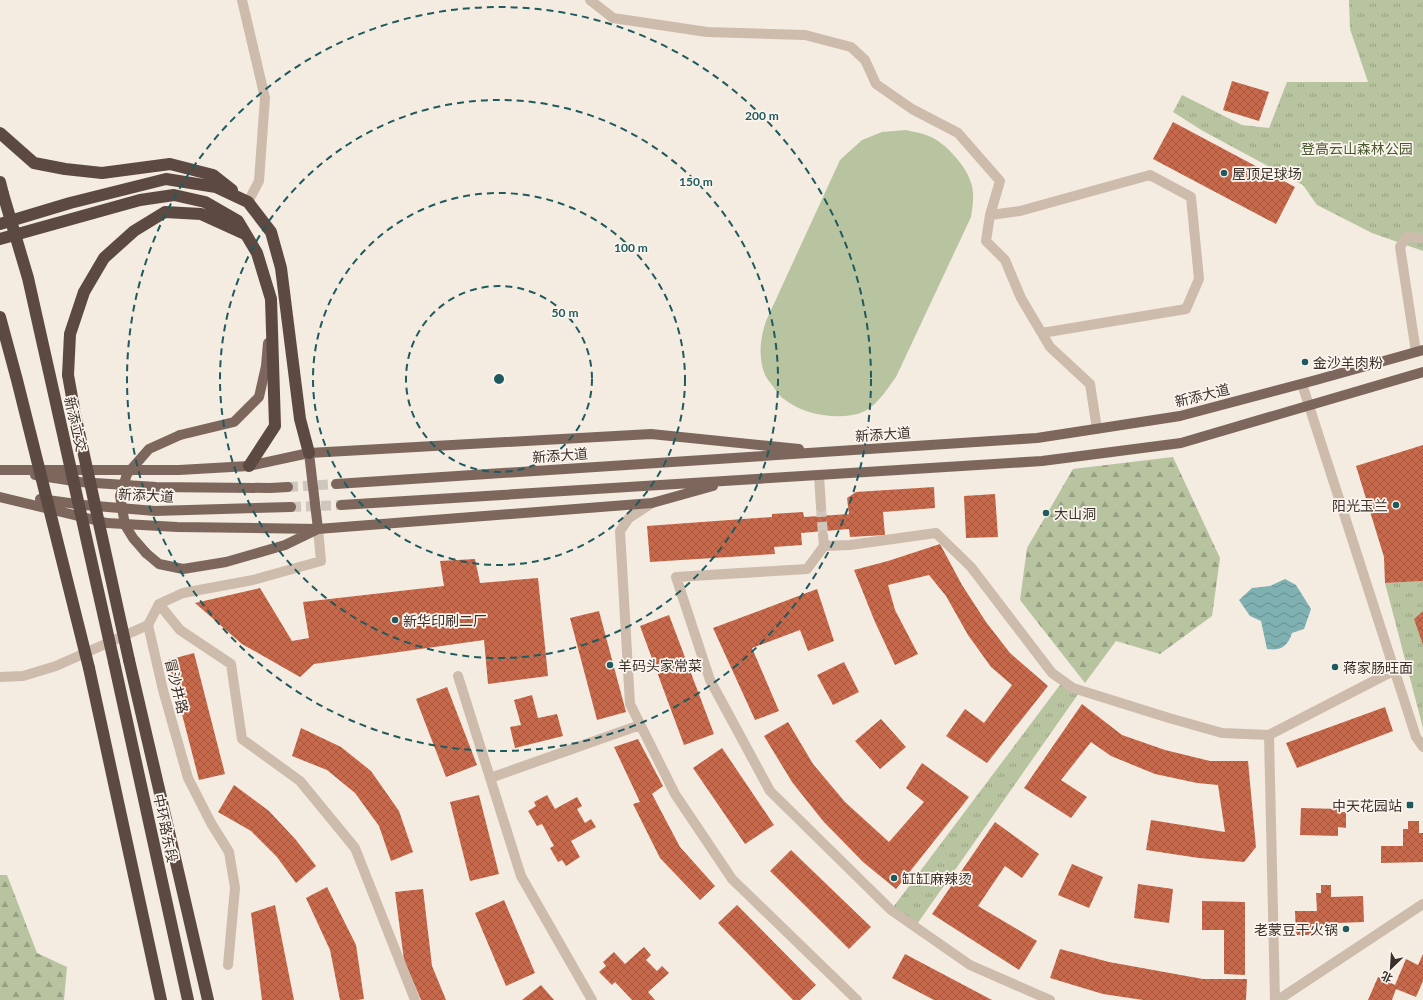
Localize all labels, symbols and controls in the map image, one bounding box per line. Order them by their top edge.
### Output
text: 200 m [745,108,779,123]
park label: 登高云山森林公园 [1301,140,1413,157]
place label: 屋顶足球场 [1232,165,1302,182]
marker: 屋顶足球场 [1219,168,1229,178]
text: 150 m [679,174,713,189]
text: 100 m [614,240,648,255]
text: 50 m [552,305,578,320]
place label: 金沙羊肉粉 [1313,354,1383,371]
marker: 金沙羊肉粉 [1300,357,1310,367]
centre of rings [492,372,506,386]
street label: 新添大道 [1173,380,1231,410]
street label: 新添立交 [61,395,91,453]
street label: 新添大道 [854,424,912,444]
street label: 新添大道 [531,445,589,465]
street label: 新添大道 [118,485,174,505]
place label: 阳光玉兰 [1332,497,1388,514]
marker: 阳光玉兰 [1391,500,1401,510]
place label: 大山洞 [1054,505,1096,522]
marker: 大山洞 [1041,508,1051,518]
place label: 新华印刷二厂 [403,612,487,629]
marker: 新华印刷二厂 [390,615,400,625]
street label: 冒沙井路 [162,657,192,715]
place label: 羊码头家常菜 [618,657,702,674]
place label: 蒋家肠旺面 [1343,659,1413,676]
marker: 羊码头家常菜 [605,660,615,670]
marker: 蒋家肠旺面 [1330,662,1340,672]
street label: 中环路东段 [150,792,182,864]
place label: 中天花园站 [1332,797,1402,814]
marker: 中天花园站 [1405,800,1415,810]
place label: 缸缸麻辣烫 [902,870,972,887]
marker: 缸缸麻辣烫 [889,873,899,883]
place label: 老蒙豆干火锅 [1254,921,1338,938]
marker: 老蒙豆干火锅 [1341,924,1351,934]
north arrow [1371,948,1411,988]
text: 北 [1379,969,1394,986]

